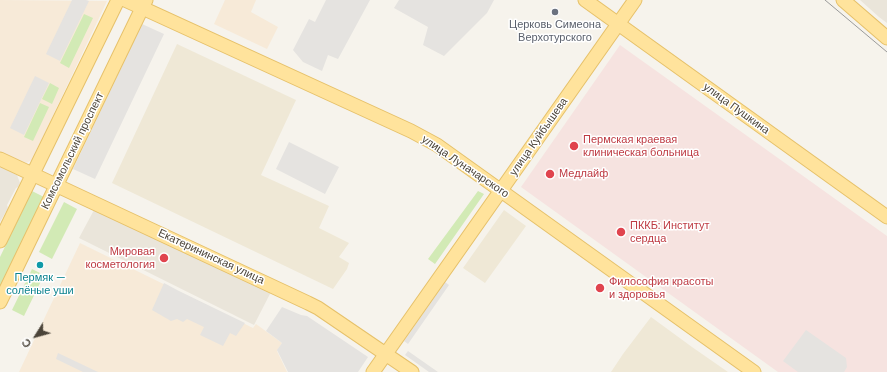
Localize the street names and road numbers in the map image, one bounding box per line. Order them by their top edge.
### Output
street label: улица Пушкина [700,81,772,137]
street label: Комсомольский проспект [39,90,107,212]
street label: улица Куйбышева [507,95,571,179]
street label: улица Луначарского [419,133,511,201]
street label: Екатерининская улица [156,227,266,287]

